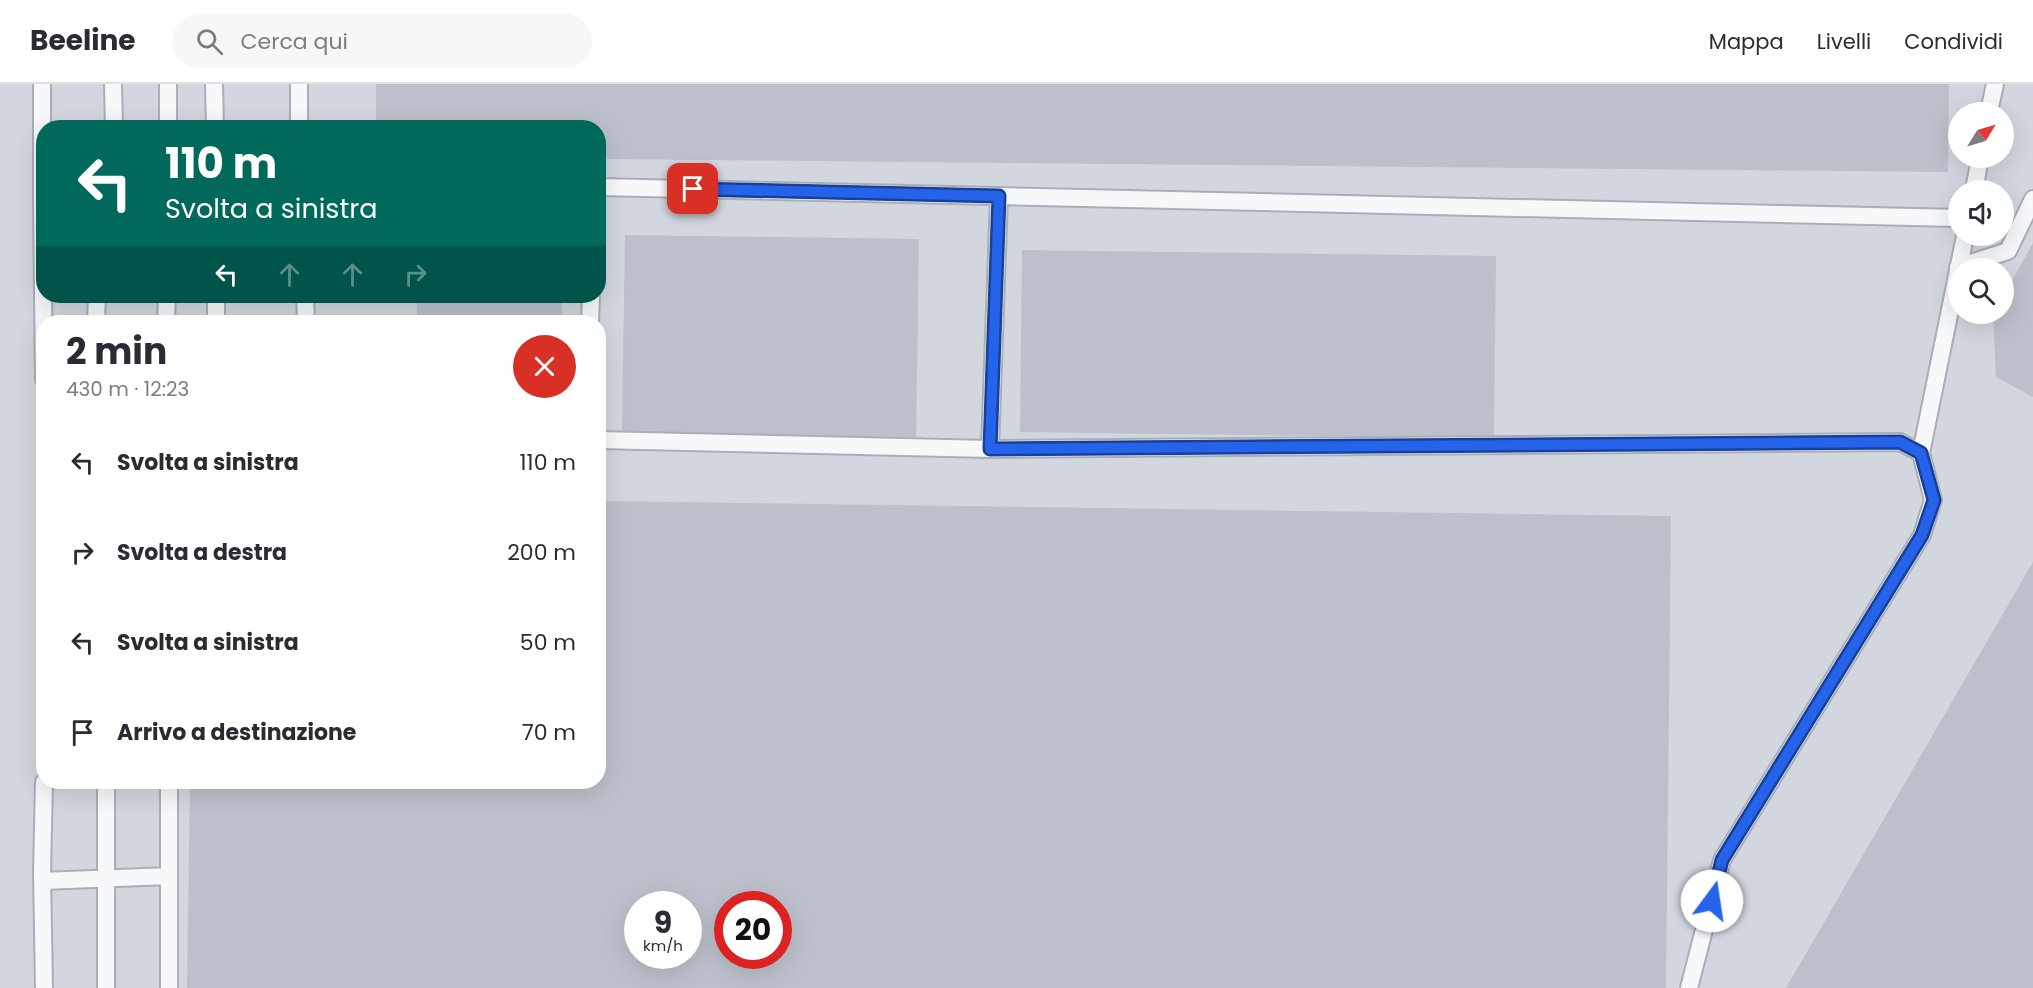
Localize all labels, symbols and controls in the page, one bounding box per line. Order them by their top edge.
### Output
search box [172,14,592,68]
text: Beeline [30,21,136,60]
icon: search [193,25,226,58]
text: Cerca qui [241,26,348,57]
text: Mappa [1709,27,1784,56]
text: Livelli [1817,27,1871,56]
text: Condividi [1904,27,2003,56]
north arrow [1948,102,2014,168]
map controls [1948,102,2014,324]
text: 110 m [165,134,277,193]
icon: left [66,144,144,222]
pin [667,163,718,214]
icon: arrive [676,172,709,205]
button: sound [1948,180,2014,246]
text: Svolta a sinistra [165,190,378,227]
icon: left [210,258,243,291]
icon: ahead [273,258,306,291]
icon: ahead [336,258,369,291]
icon: right [399,258,432,291]
button: search [1948,258,2014,324]
text: 2 min [66,326,167,377]
button: close [513,335,576,398]
text: 430 m · 12:23 [66,375,189,403]
icon: left [66,446,99,479]
text: Svolta a sinistra [117,447,299,478]
text: 110 m [520,447,576,478]
icon: right [66,536,99,569]
text: Svolta a destra [117,537,287,568]
text: 200 m [507,537,576,568]
icon: left [66,626,99,659]
text: Svolta a sinistra [117,627,299,658]
text: 50 m [520,627,576,658]
icon: arrive [66,716,99,749]
text: Arrivo a destinazione [117,717,356,748]
text: 70 m [522,717,576,748]
position arrow [1680,869,1744,933]
speed limit sign: 20 [714,891,792,969]
text: 9 [654,901,672,944]
text: km/h [643,935,683,956]

